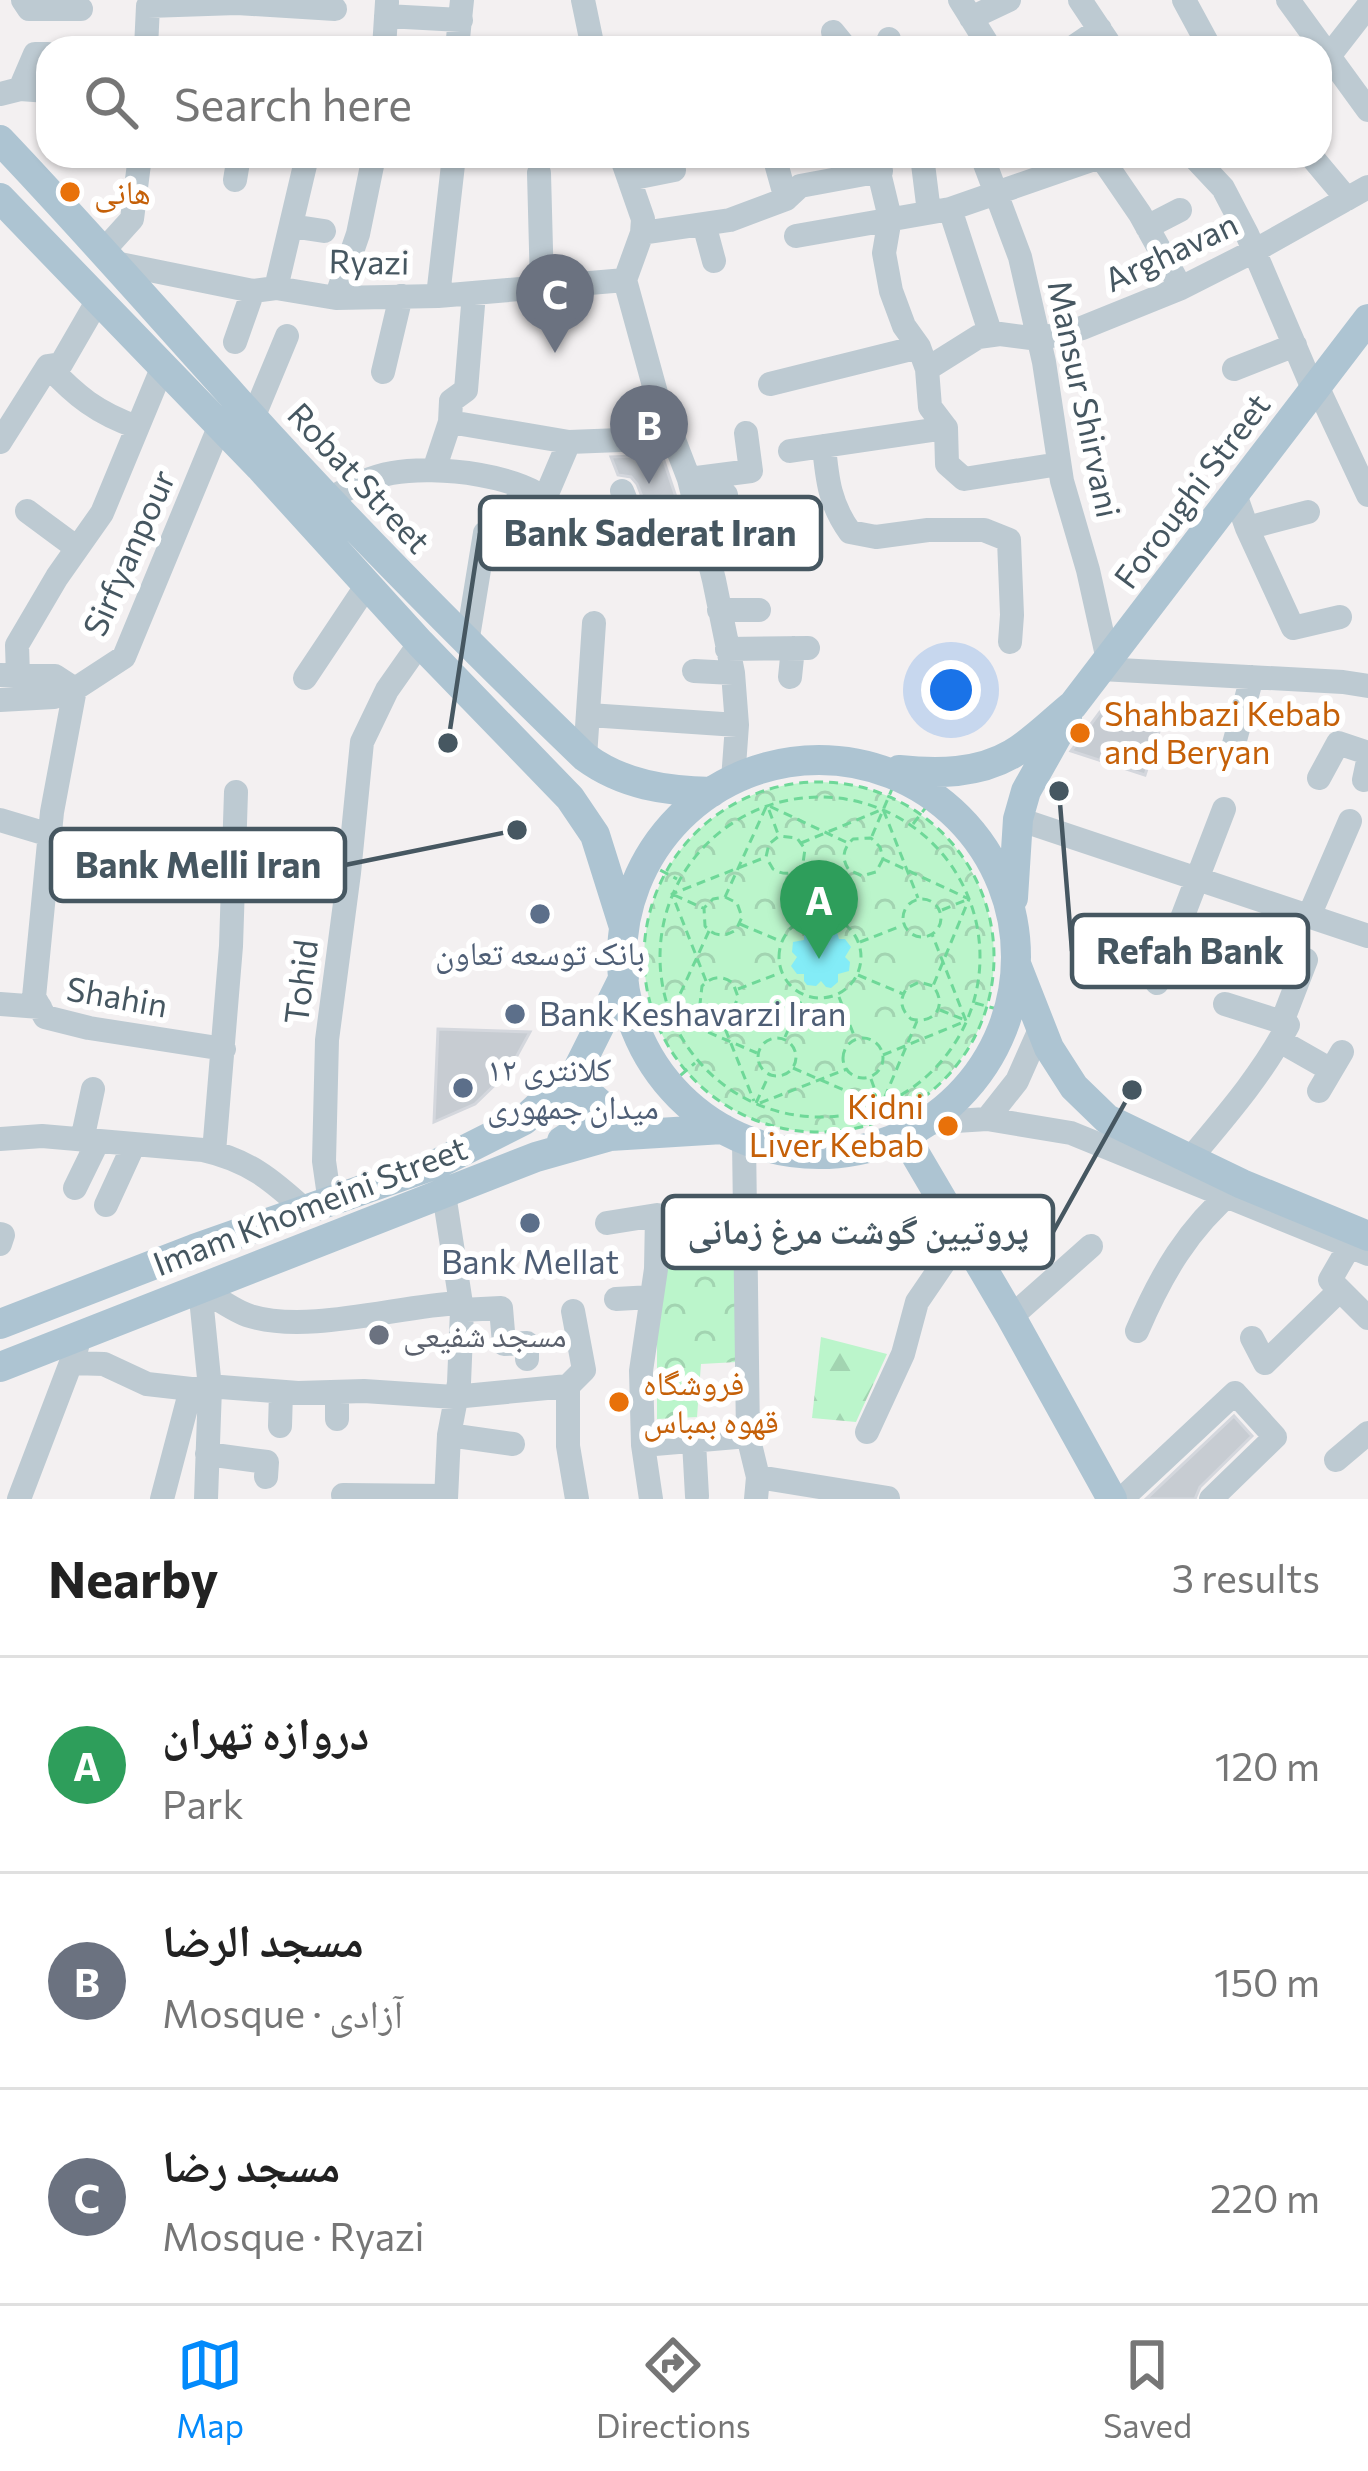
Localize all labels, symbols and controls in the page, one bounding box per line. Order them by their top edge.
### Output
search box [36,36,1332,168]
icon: search [78,69,144,135]
text: Search here [174,75,412,130]
place label: هانی [94,170,151,213]
marker: هانی [57,179,83,205]
street label: Arghavan [1097,202,1244,299]
street label: Ryazi [328,239,410,282]
pin: C [516,254,594,353]
street label: Mansur Shirvani [1040,276,1131,521]
street label: Foroughi Street [1104,384,1277,596]
pin: B [610,385,688,484]
street label: Robat Street [280,393,440,561]
street label: Sirfyanpour [73,463,183,642]
callout: Bank Saderat Iran [480,497,821,569]
text: Bank Saderat Iran [504,509,796,553]
your location [921,660,981,720]
place label: Shahbazi Kebab and Beryan [1104,692,1341,771]
marker: Shahbazi Kebab and Beryan [1067,720,1093,746]
callout: Bank Melli Iran [51,829,345,901]
text: Bank Melli Iran [75,841,321,885]
pin: A [780,860,858,959]
marker: بانک توسعه تعاون [527,901,553,927]
callout: Refah Bank [1072,915,1308,987]
text: Refah Bank [1096,927,1284,971]
place label: بانک توسعه تعاون [435,931,645,974]
street label: Tohid [274,937,325,1026]
street label: Shahin [64,966,171,1025]
place label: Bank Keshavarzi Iran [539,992,846,1033]
marker: Bank Keshavarzi Iran [502,1001,528,1027]
place label: کلانتری ۱۲ میدان جمهوری [487,1047,659,1128]
marker: کلانتری ۱۲ میدان جمهوری [450,1075,476,1101]
place label: Kidni Liver Kebab [749,1085,924,1164]
marker: Kidni Liver Kebab [935,1113,961,1139]
street label: Imam Khomeini Street [147,1126,472,1283]
callout: پروتیین گوشت مرغ زمانی [663,1196,1053,1268]
text: پروتیین گوشت مرغ زمانی [687,1207,1029,1255]
marker: Bank Mellat [517,1210,543,1236]
place label: Bank Mellat [441,1240,619,1281]
place label: مسجد شفیعی [403,1313,567,1356]
marker: مسجد شفیعی [366,1322,392,1348]
place label: فروشگاه قهوه بمباس [643,1361,779,1442]
marker: فروشگاه قهوه بمباس [606,1389,632,1415]
text: Nearby [48,1546,218,1609]
text: 3 results [1172,1553,1320,1601]
text: دروازه تهران [162,1704,369,1759]
text: A [73,1741,101,1789]
text: 120 m [1215,1741,1320,1789]
text: Park [162,1779,244,1827]
text: مسجد الرضا [162,1911,364,1966]
text: B [74,1957,100,2005]
text: 150 m [1214,1957,1320,2005]
text: Mosque · آزادی [162,1988,403,2036]
text: مسجد رضا [162,2136,340,2191]
text: C [74,2173,100,2221]
text: 220 m [1210,2173,1320,2221]
text: Mosque · Ryazi [162,2211,425,2259]
tab: Map [176,2332,244,2445]
tab: Directions [596,2332,751,2445]
tab: Saved [1103,2332,1192,2445]

